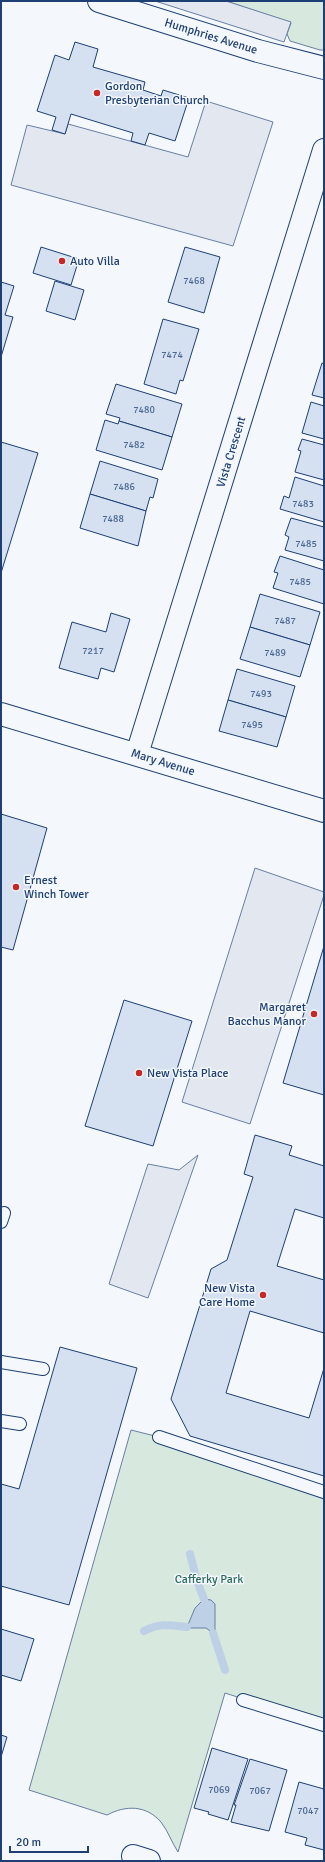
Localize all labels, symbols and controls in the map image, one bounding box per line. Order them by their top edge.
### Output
street label: Humphries Avenue [163,15,259,58]
place label: Gordon Presbyterian Church [105,79,209,108]
marker: Gordon Presbyterian Church [92,88,102,98]
place label: Auto Villa [70,254,120,269]
marker: Auto Villa [57,256,67,266]
house number: 7468 [183,275,205,287]
house number: 7474 [161,349,183,361]
house number: 7480 [133,404,155,416]
street label: Vista Crescent [214,415,249,489]
house number: 7482 [123,439,145,451]
house number: 7486 [113,481,135,493]
house number: 7483 [292,498,314,510]
house number: 7488 [102,513,124,525]
house number: 7485 [295,538,317,550]
house number: 7485 [289,576,311,588]
house number: 7487 [274,615,296,627]
house number: 7217 [82,645,104,657]
house number: 7489 [264,647,286,659]
house number: 7493 [250,688,272,700]
house number: 7495 [241,719,263,731]
street label: Mary Avenue [129,746,197,779]
place label: Ernest Winch Tower [24,873,89,902]
marker: Ernest Winch Tower [11,882,21,892]
place label: Margaret Bacchus Manor [227,1000,307,1029]
marker: Margaret Bacchus Manor [309,1009,319,1019]
place label: New Vista Place [147,1066,229,1081]
marker: New Vista Place [134,1068,144,1078]
place label: New Vista Care Home [199,1281,255,1310]
marker: New Vista Care Home [258,1290,268,1300]
park label: Cafferky Park [175,1572,243,1587]
house number: 7069 [208,1784,230,1796]
house number: 7067 [249,1785,271,1797]
house number: 7047 [297,1805,319,1817]
scale bar [10,1828,88,1854]
text: 20 m [16,1835,41,1850]

